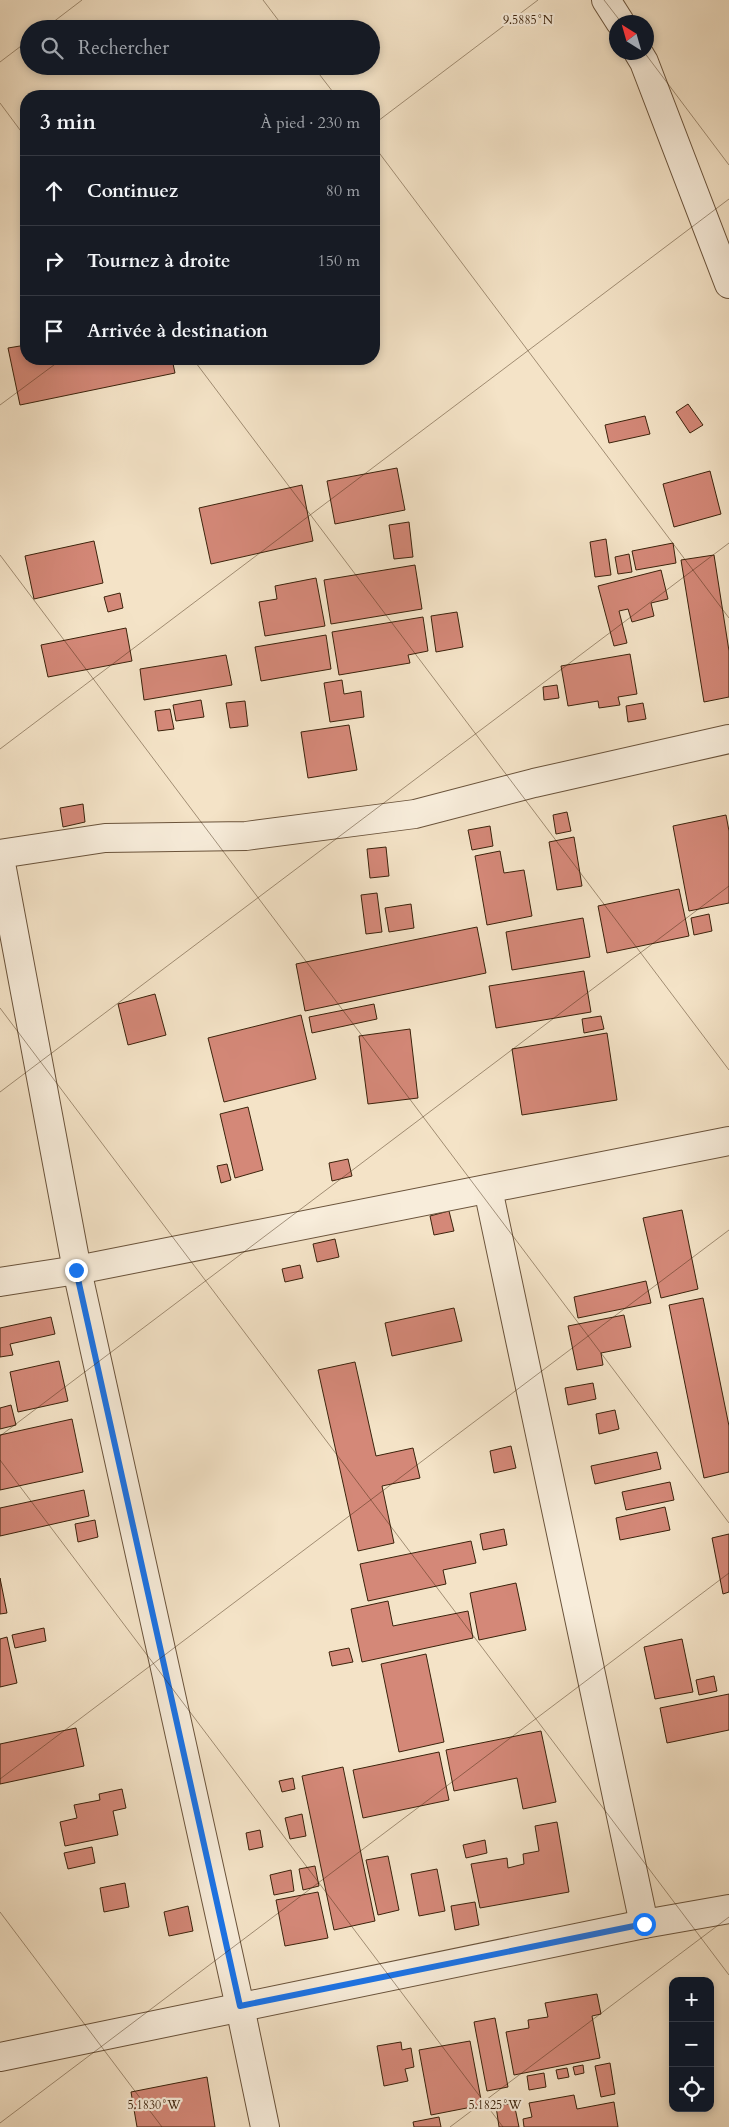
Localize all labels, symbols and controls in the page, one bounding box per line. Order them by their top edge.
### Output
text: 9.5885°N [503,12,554,28]
north arrow [609,15,654,60]
search box [20,20,380,75]
icon: search [38,34,66,62]
text: Rechercher [78,35,169,61]
text: 3 min [40,108,96,137]
text: À pied · 230 m [260,112,360,134]
icon: ahead [40,177,68,205]
text: Continuez [87,178,178,204]
text: 80 m [326,180,360,202]
icon: right [40,247,68,275]
text: Tournez à droite [87,248,230,274]
text: 150 m [318,250,360,272]
icon: arrive [40,317,68,345]
text: Arrivée à destination [87,318,268,344]
route end [65,1259,88,1282]
route start [633,1913,656,1936]
map controls [669,1977,714,2112]
button: + [669,1977,714,2022]
button: − [669,2022,714,2067]
button: locate [669,2067,714,2112]
text: 5.1830°W [127,2097,181,2113]
text: 5.1825°W [468,2097,522,2113]

